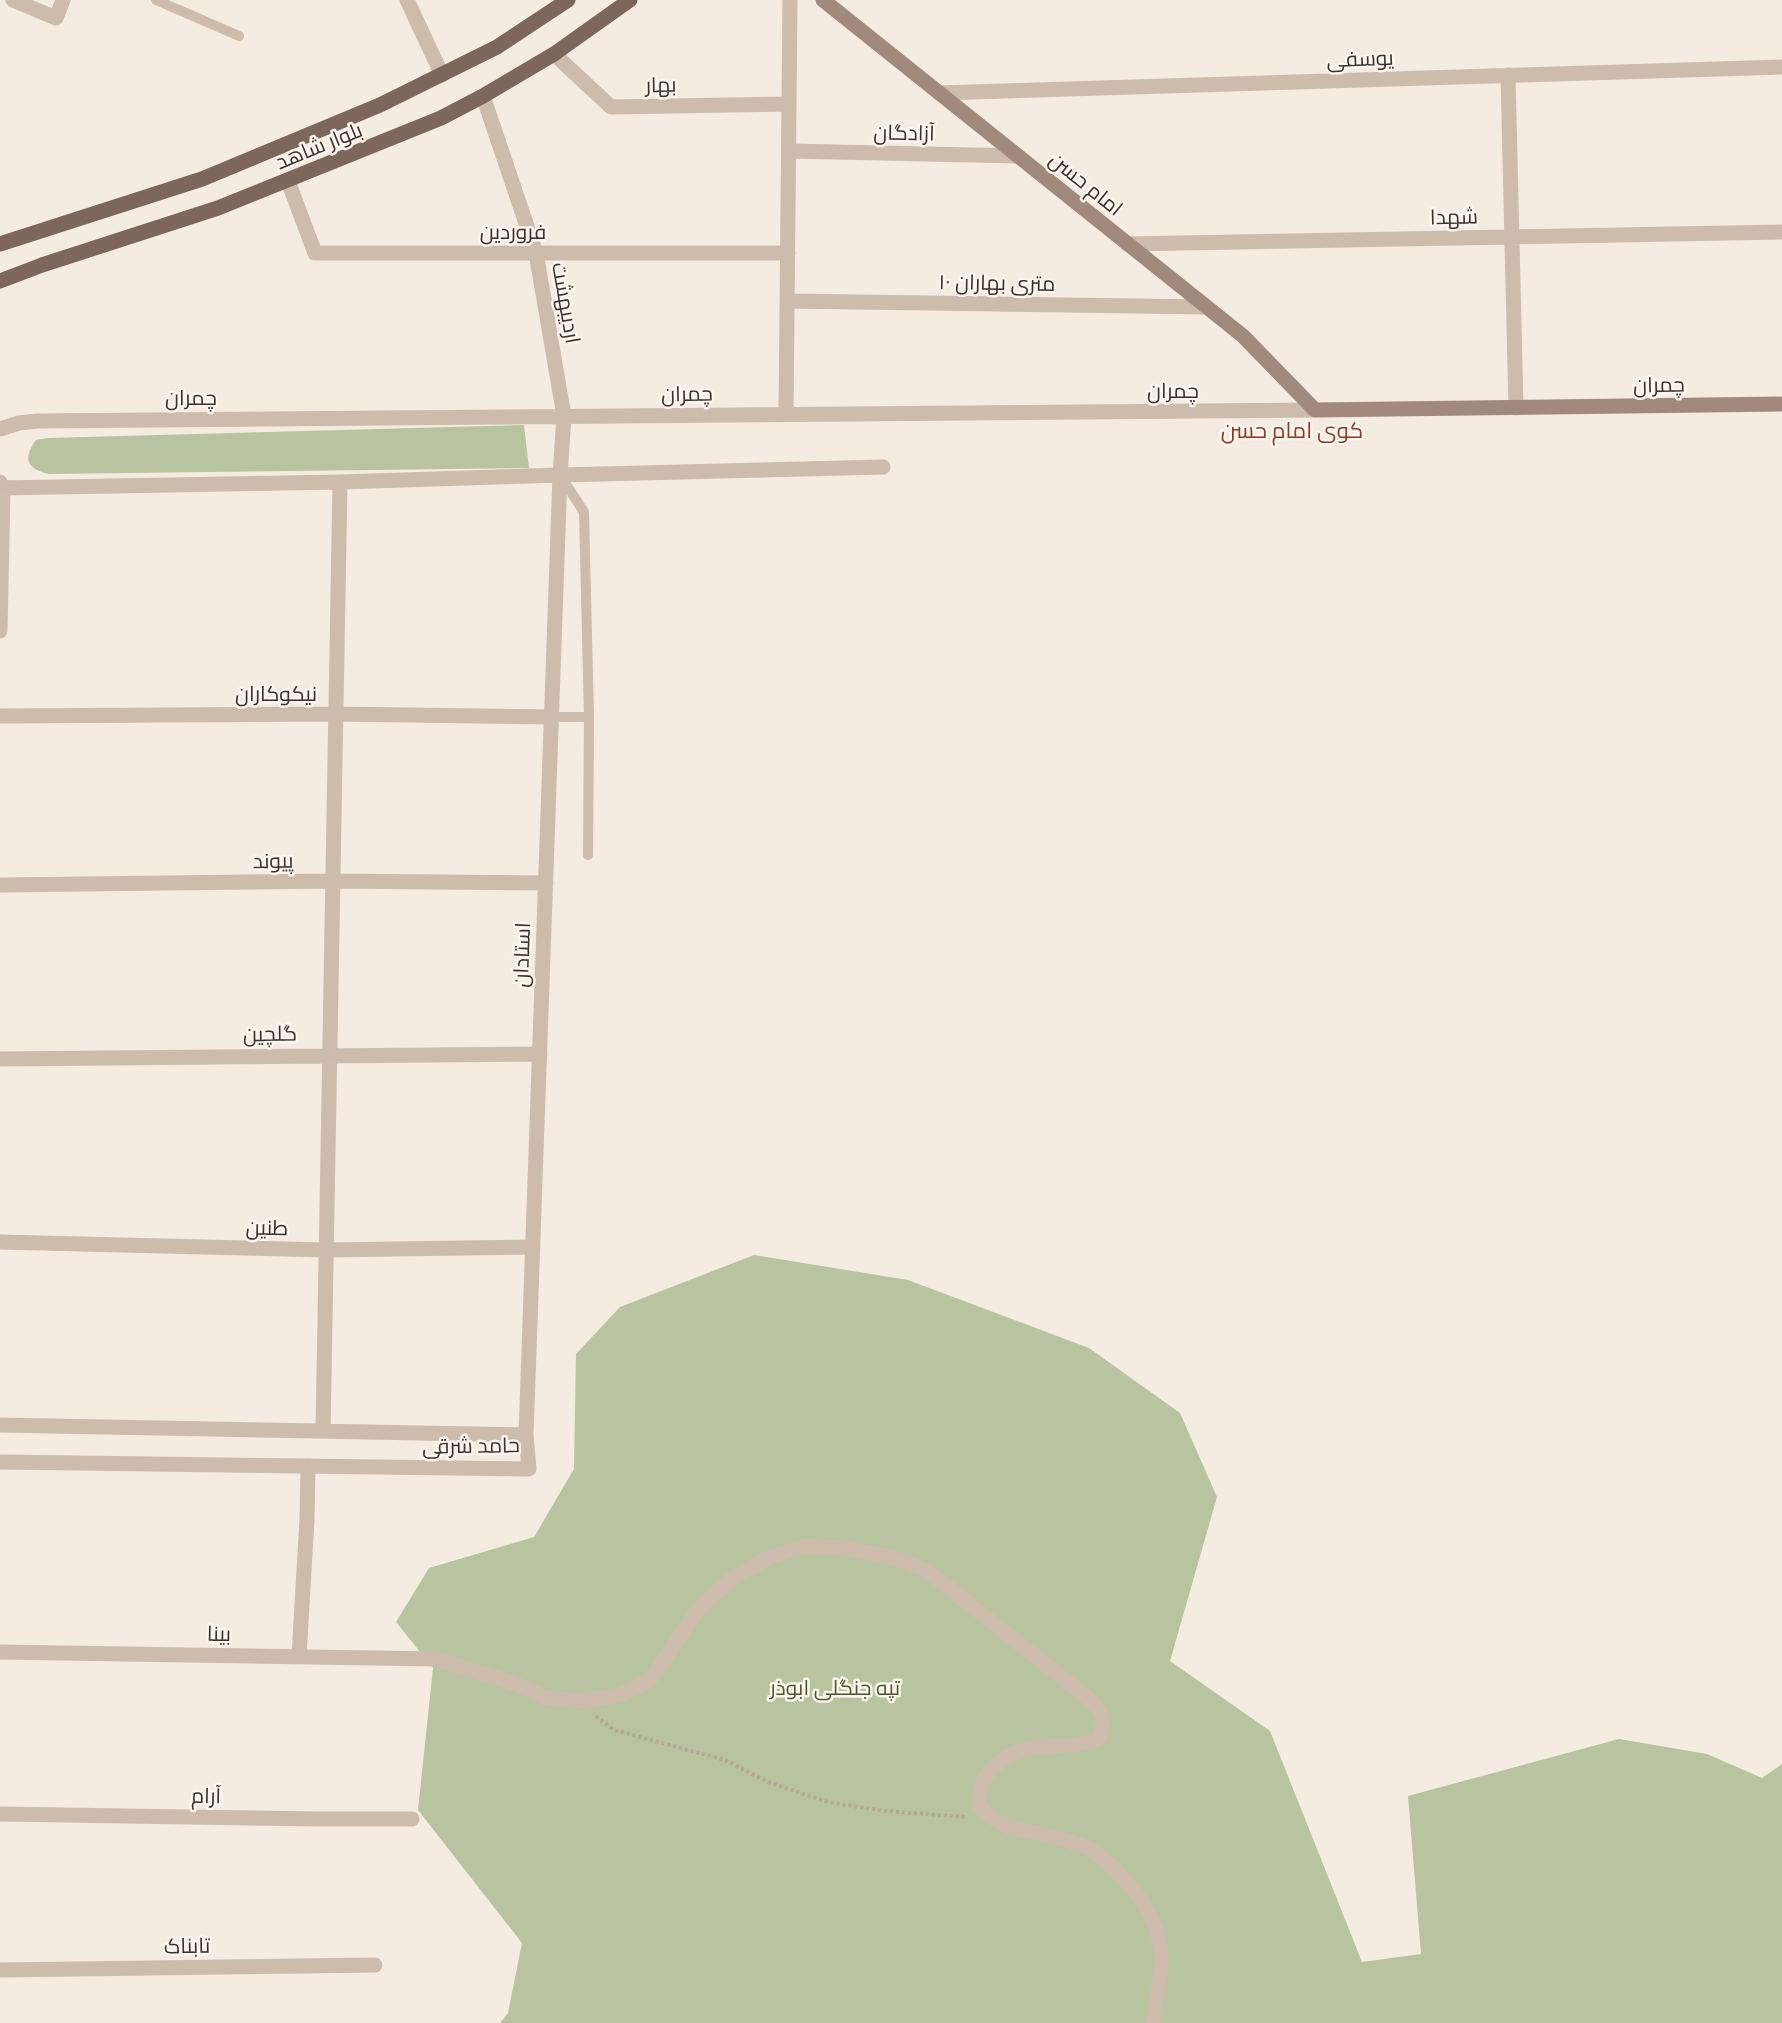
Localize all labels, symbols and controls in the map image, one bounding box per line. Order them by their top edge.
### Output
street label: یوسفی [1326,45,1394,73]
street label: بهار [645,72,677,98]
street label: بلوار شاهد [272,117,366,175]
street label: آزادگان [873,120,935,146]
street label: امام حسن [1044,147,1128,221]
street label: شهدا [1430,204,1478,230]
street label: فروردین [480,219,546,245]
street label: اردیبهشت [546,260,586,346]
street label: ۱۰ متری بهاران [938,269,1056,297]
street label: چمران [1633,372,1685,398]
street label: چمران [1147,378,1199,404]
street label: چمران [661,381,713,407]
street label: چمران [165,385,217,411]
district label: کوی امام حسن [1221,418,1363,444]
street label: نیکوکاران [235,681,317,707]
street label: پیوند [252,848,294,874]
street label: استادان [508,922,536,988]
street label: گلچین [243,1021,297,1047]
street label: طنین [245,1215,289,1241]
street label: حامد شرقی [422,1433,520,1459]
street label: بینا [207,1621,231,1647]
park label: تپه جنگلی ابوذر [770,1675,900,1701]
street label: آرام [191,1783,221,1809]
street label: تابناک [164,1933,210,1959]

